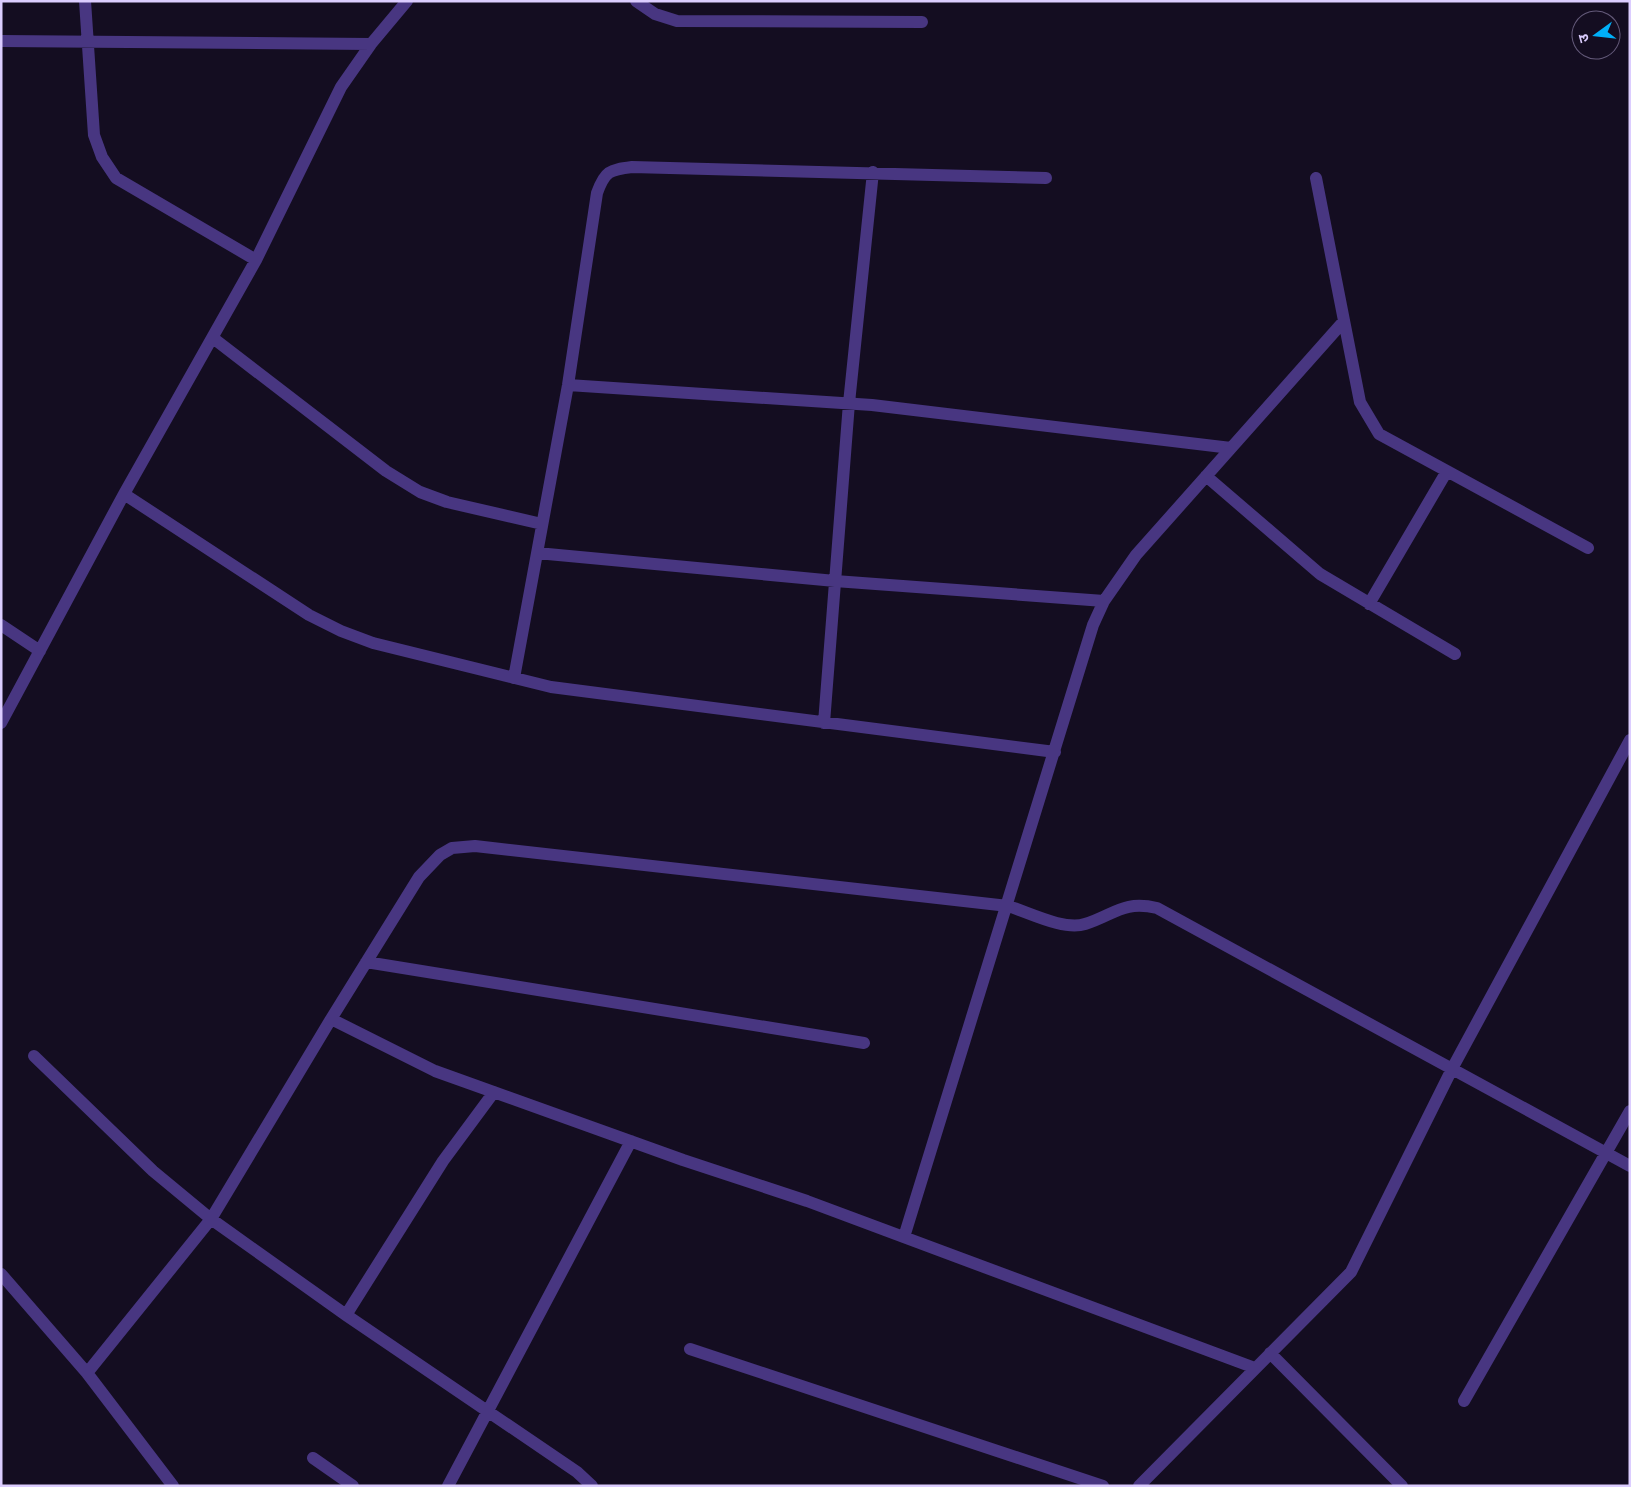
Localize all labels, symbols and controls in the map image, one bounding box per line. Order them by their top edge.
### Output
north arrow [1571,10,1621,60]
text: उ [1574,31,1593,44]

